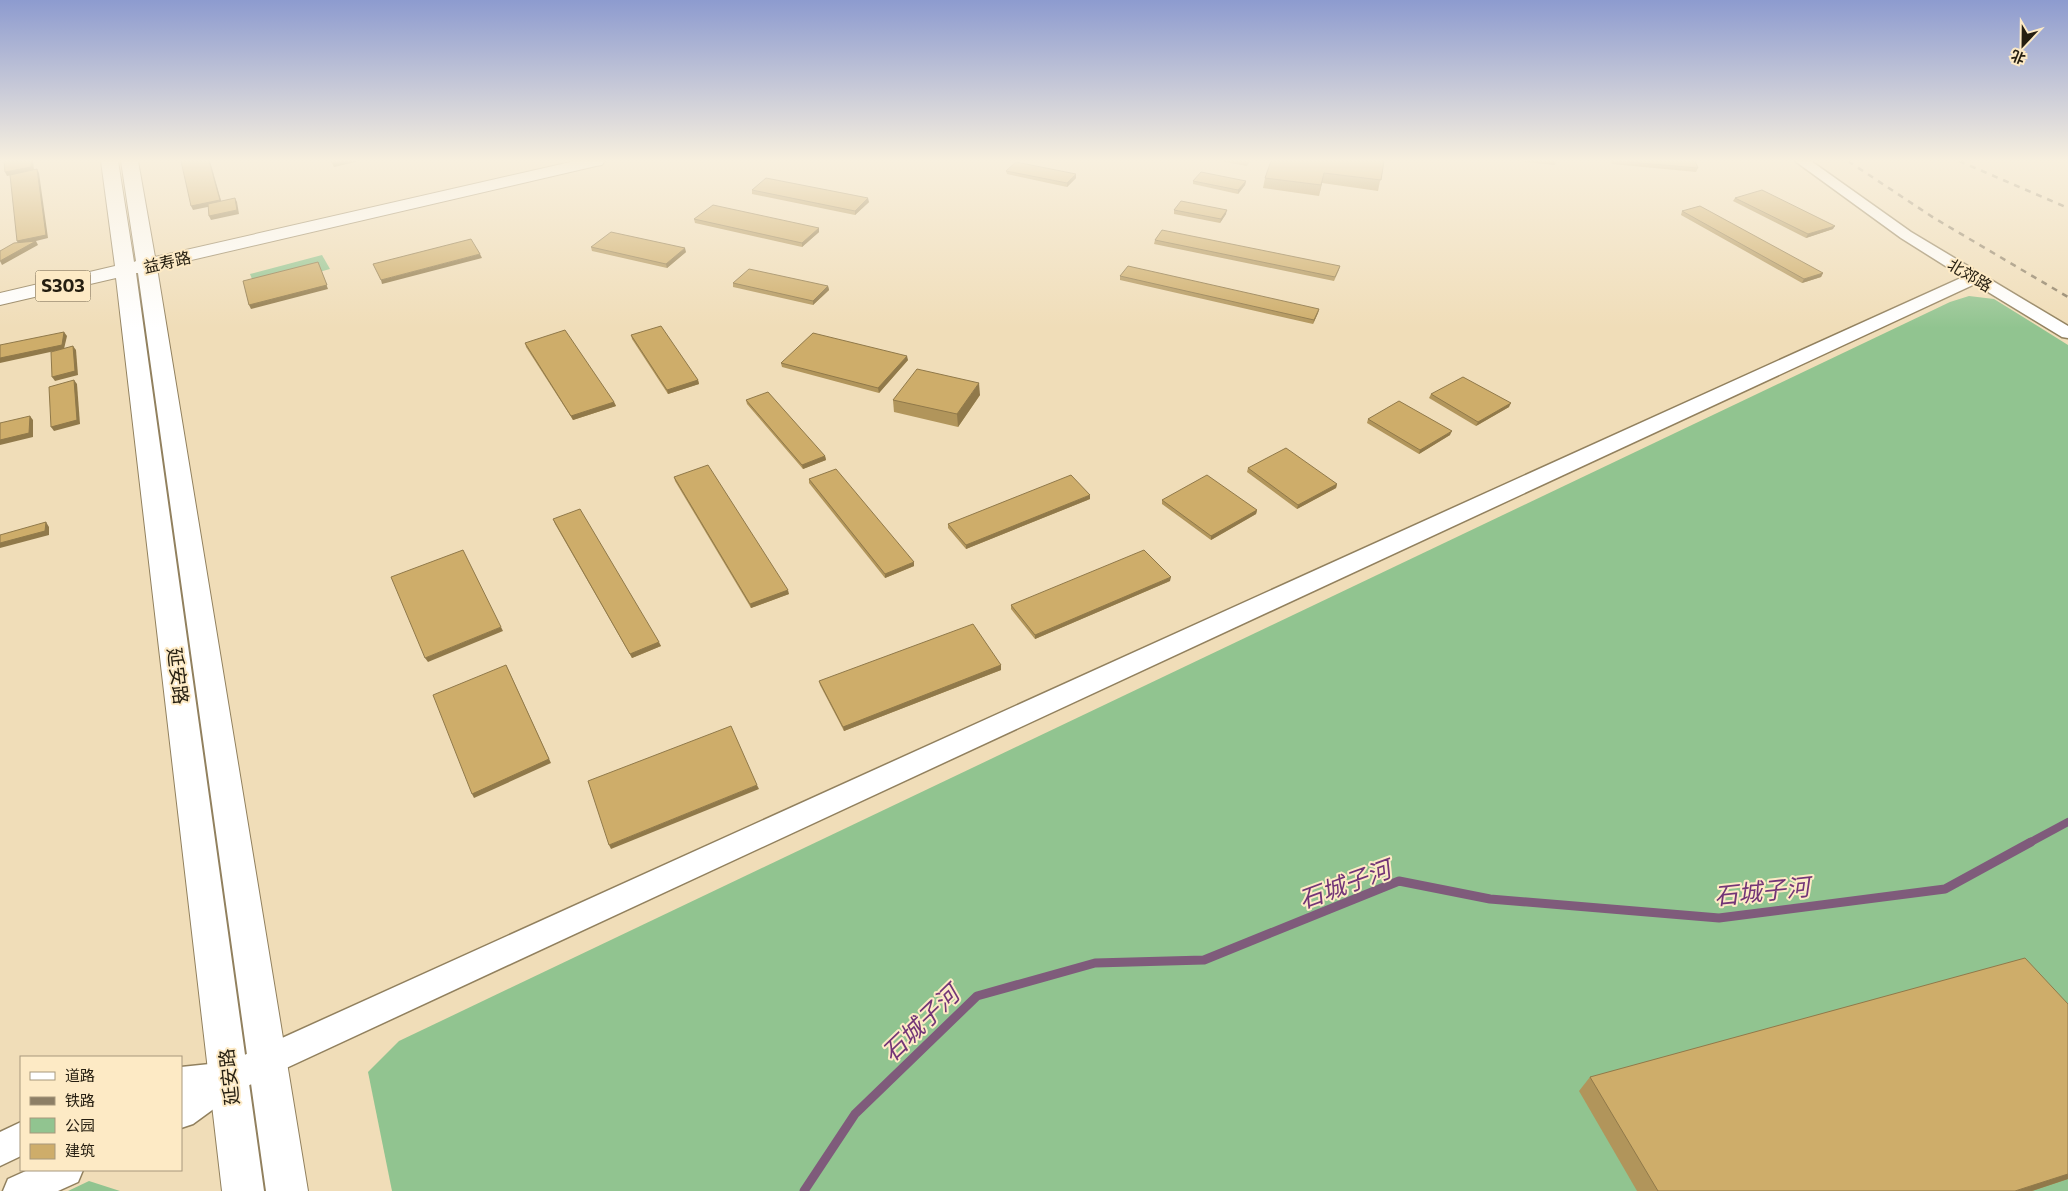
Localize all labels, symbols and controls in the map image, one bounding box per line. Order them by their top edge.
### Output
north arrow [1998,20,2048,70]
text: 北 [2008,47,2028,68]
street label: 益寿路 [141,247,192,276]
street label: 北郊路 [1945,254,1996,295]
road number: S303 [36,270,90,302]
street label: 延安路 [164,646,193,706]
water label: 石城子河 [1294,852,1398,914]
water label: 石城子河 [1713,871,1815,910]
water label: 石城子河 [875,976,967,1067]
street label: 延安路 [214,1047,243,1107]
legend [20,1056,182,1171]
text: 道路 [65,1066,95,1084]
text: 铁路 [65,1091,95,1109]
text: 公园 [65,1116,95,1134]
text: 建筑 [65,1141,95,1159]

